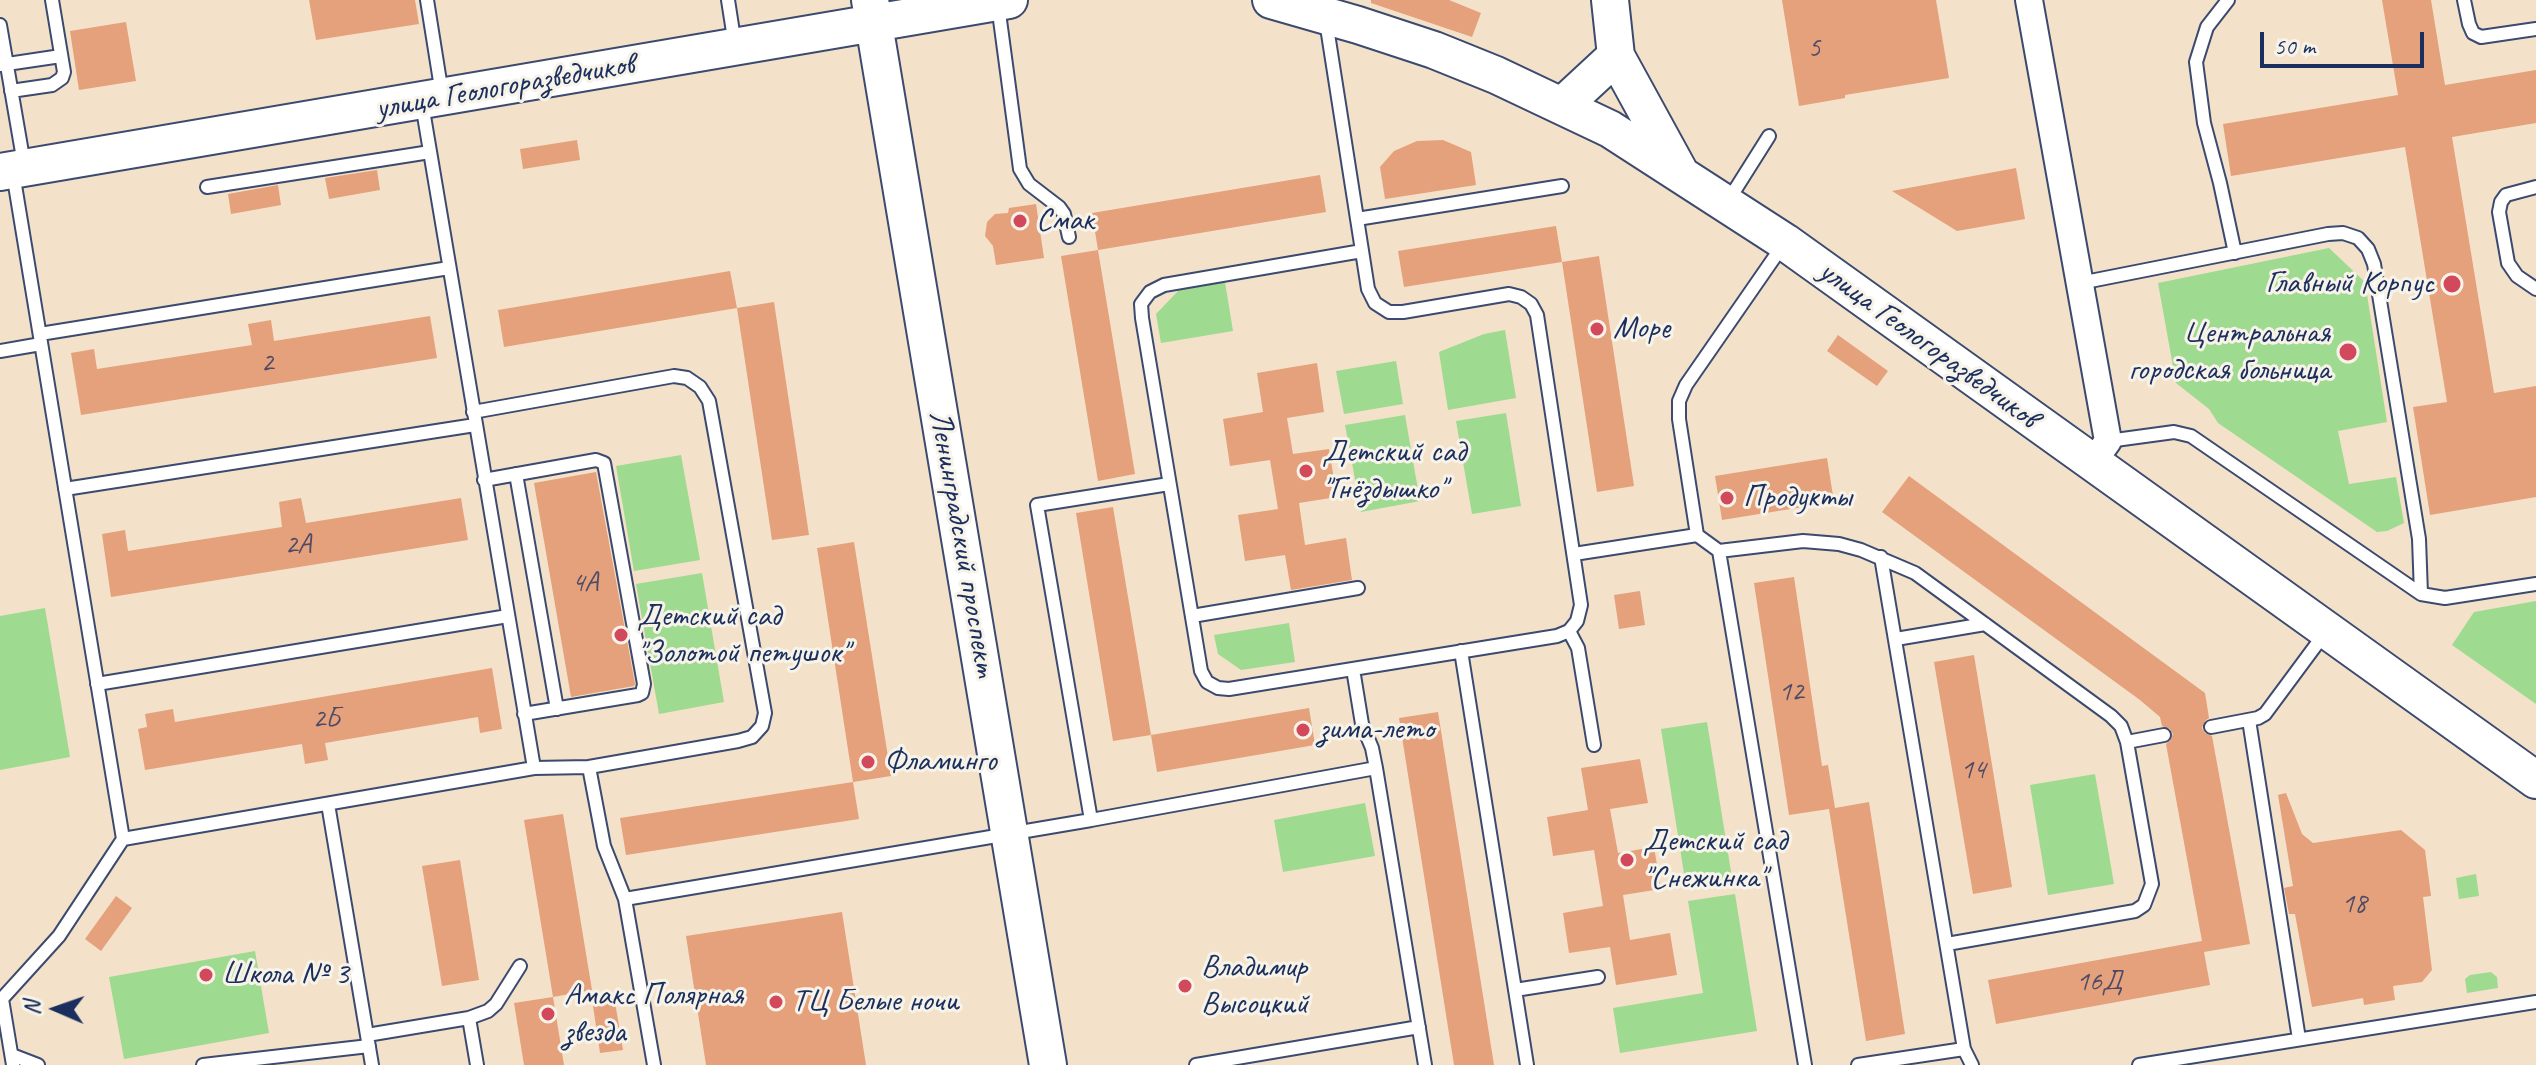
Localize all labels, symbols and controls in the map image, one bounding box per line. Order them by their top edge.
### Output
scale bar [2264,16,2428,66]
text: 50 m [2274,31,2315,61]
house number: 5 [1808,32,1820,66]
street label: улица Геологоразведчиков [373,45,637,129]
place label: Смак [1036,202,1094,240]
marker: Смак [1011,212,1029,230]
street label: улица Геологоразведчиков [1811,252,2045,438]
place label: Главный Корпус [2266,265,2434,303]
marker: Главный Корпус [2441,273,2463,295]
place label: Море [1613,310,1670,348]
place label: Центральная городская больница [2128,315,2330,390]
marker: Море [1588,320,1606,338]
marker: Центральная городская больница [2337,341,2359,363]
house number: 2 [261,347,273,381]
street label: Ленинградский проспект [920,408,1004,680]
place label: Детский сад "Гнёздышко" [1322,434,1466,509]
marker: Детский сад "Гнёздышко" [1297,462,1315,480]
place label: Продукты [1743,479,1852,517]
marker: Продукты [1718,489,1736,507]
house number: 2А [285,529,311,563]
house number: 4А [572,567,598,601]
place label: Детский сад "Золотой петушок" [637,598,848,673]
marker: Детский сад "Золотой петушок" [612,626,630,644]
house number: 12 [1778,676,1804,710]
house number: 2Б [313,703,339,737]
place label: зима-лето [1319,711,1434,749]
marker: зима-лето [1294,721,1312,739]
place label: Фламинго [884,743,997,781]
marker: Фламинго [859,753,877,771]
house number: 14 [1960,754,1986,788]
place label: Детский сад "Снежинка" [1643,823,1787,898]
marker: Детский сад "Снежинка" [1618,851,1636,869]
house number: 18 [2341,888,2367,922]
place label: Владимир Высоцкий [1201,949,1308,1024]
place label: Школа № 3 [222,956,349,994]
marker: Школа № 3 [197,966,215,984]
house number: 16Д [2076,966,2122,1000]
north arrow [16,969,96,1049]
place label: Амакс Полярная звезда [564,977,743,1052]
marker: Владимир Высоцкий [1176,977,1194,995]
place label: ТЦ Белые ночи [792,983,959,1021]
marker: ТЦ Белые ночи [767,993,785,1011]
text: N [18,1001,46,1015]
marker: Амакс Полярная звезда [539,1005,557,1023]

